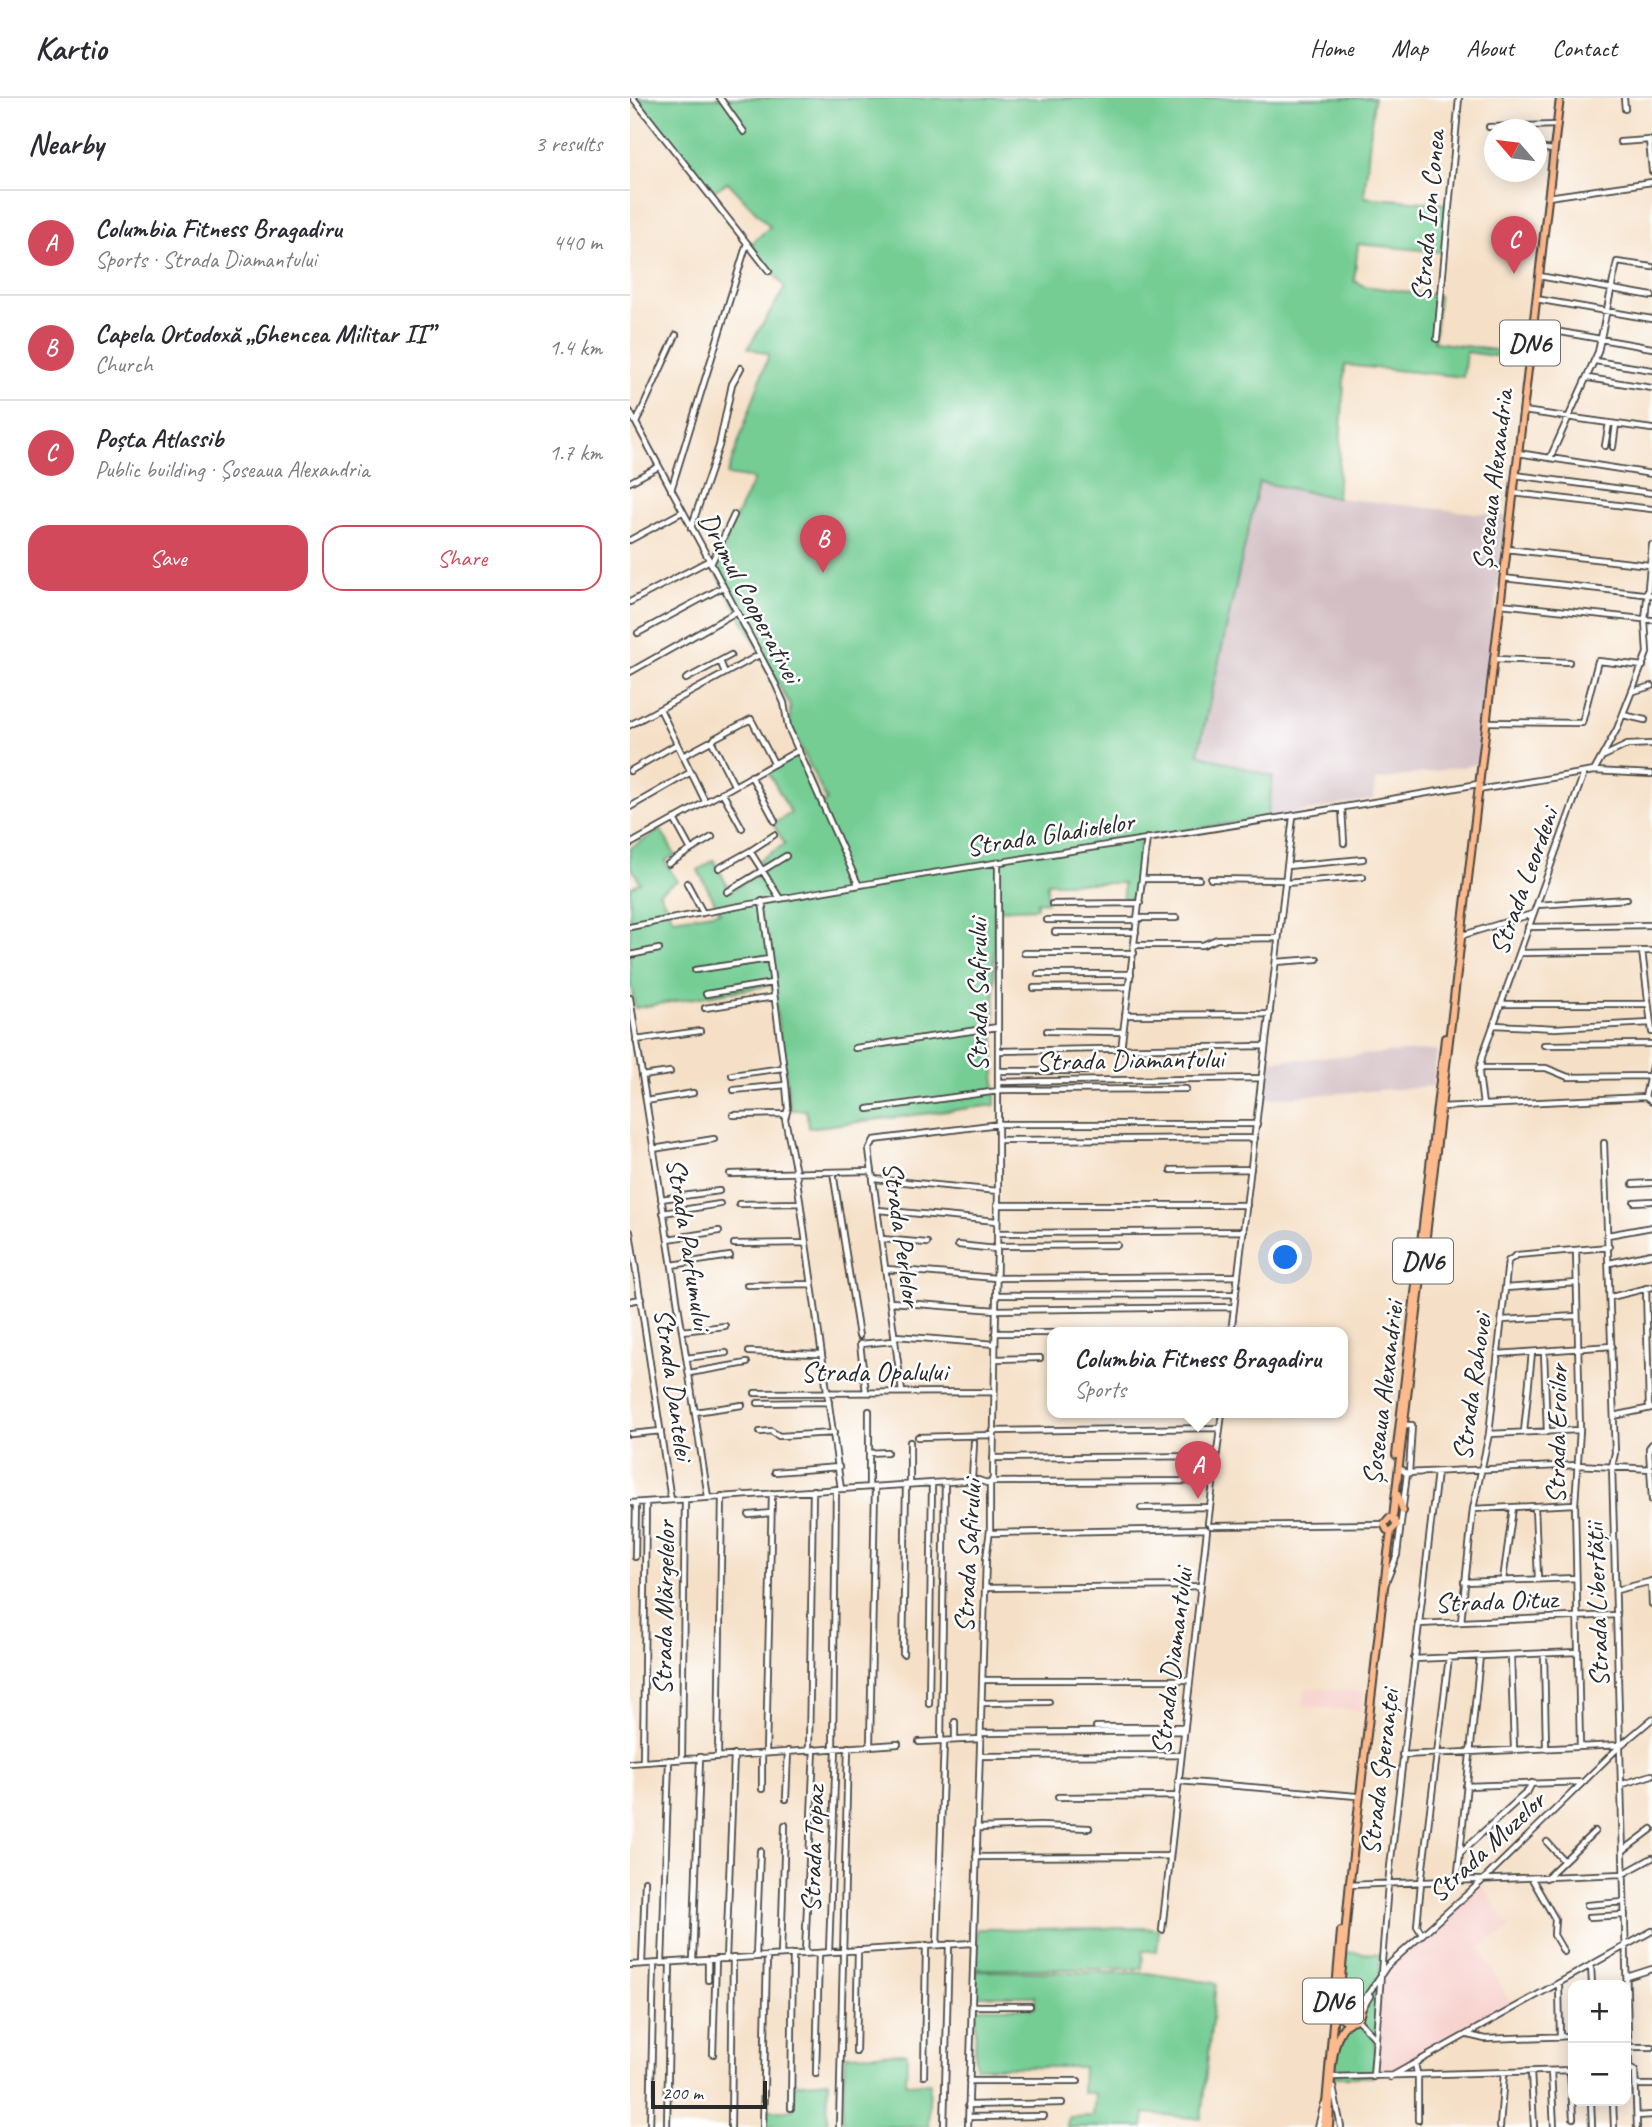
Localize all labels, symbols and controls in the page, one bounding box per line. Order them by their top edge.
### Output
text: Kartio [35,27,106,69]
text: Home [1310,33,1353,63]
text: Map [1391,33,1428,63]
text: About [1466,33,1514,63]
text: Contact [1552,33,1617,63]
north arrow [1484,119,1547,182]
text: Nearby [28,125,104,163]
street label: Strada Ion Conea [1403,127,1453,303]
text: 3 results [535,129,602,158]
text: Columbia Fitness Bragadiru [95,212,342,245]
pin: C [1491,216,1537,274]
text: A [45,228,57,257]
text: 440 m [553,228,602,257]
text: Sports · Strada Diamantului [95,245,317,274]
text: Capela Ortodoxă „Ghencea Militar II” [95,317,433,350]
road number: DN6 [1500,320,1560,366]
text: B [45,333,57,362]
text: 1.4 km [549,333,602,362]
text: Church [95,350,153,379]
street label: Șoseaua Alexandria [1464,385,1521,573]
text: Poșta Atlassib [95,422,223,455]
text: C [46,438,56,467]
text: 1.7 km [549,438,602,467]
text: Public building · Șoseaua Alexandria [95,455,369,484]
street label: Drumul Cooperativei [691,506,812,692]
pin: B [800,515,846,573]
button: Save [28,525,308,591]
button: Share [322,525,602,591]
street label: Strada Leordeni [1481,799,1567,959]
street label: Strada Gladiolelor [964,803,1138,864]
street label: Strada Safirului [960,915,995,1072]
street label: Strada Diamantului [1036,1040,1228,1079]
street label: Strada Parfumului [659,1156,721,1336]
street label: Strada Perlelor [875,1160,930,1311]
road number: DN6 [1393,1238,1453,1284]
your location [1268,1240,1302,1274]
street label: Șoseaua Alexandriei [1354,1295,1412,1487]
street label: Strada Dantelei [647,1306,703,1466]
street label: Strada Rahovei [1444,1308,1500,1463]
popup [1047,1327,1348,1418]
text: Columbia Fitness Bragadiru [1074,1342,1321,1375]
street label: Strada Opalului [801,1354,951,1389]
street label: Strada Eroilor [1538,1362,1575,1504]
text: Sports [1074,1375,1126,1404]
pin: A [1175,1441,1221,1499]
street label: Strada Safirului [946,1475,989,1634]
street label: Strada Mărgelelor [644,1518,683,1696]
street label: Strada Libertății [1576,1518,1617,1688]
street label: Strada Diamantului [1143,1562,1201,1756]
street label: Strada Oituz [1434,1581,1560,1620]
street label: Strada Speranței [1352,1684,1407,1857]
street label: Strada Muzelor [1420,1782,1554,1910]
street label: Strada Topaz [793,1783,832,1913]
road number: DN6 [1303,1978,1363,2024]
map controls [1568,1980,1631,2106]
button: + [1568,1980,1631,2043]
button: − [1568,2043,1631,2106]
scale bar [651,2078,766,2110]
text: 200 m [662,2081,703,2105]

